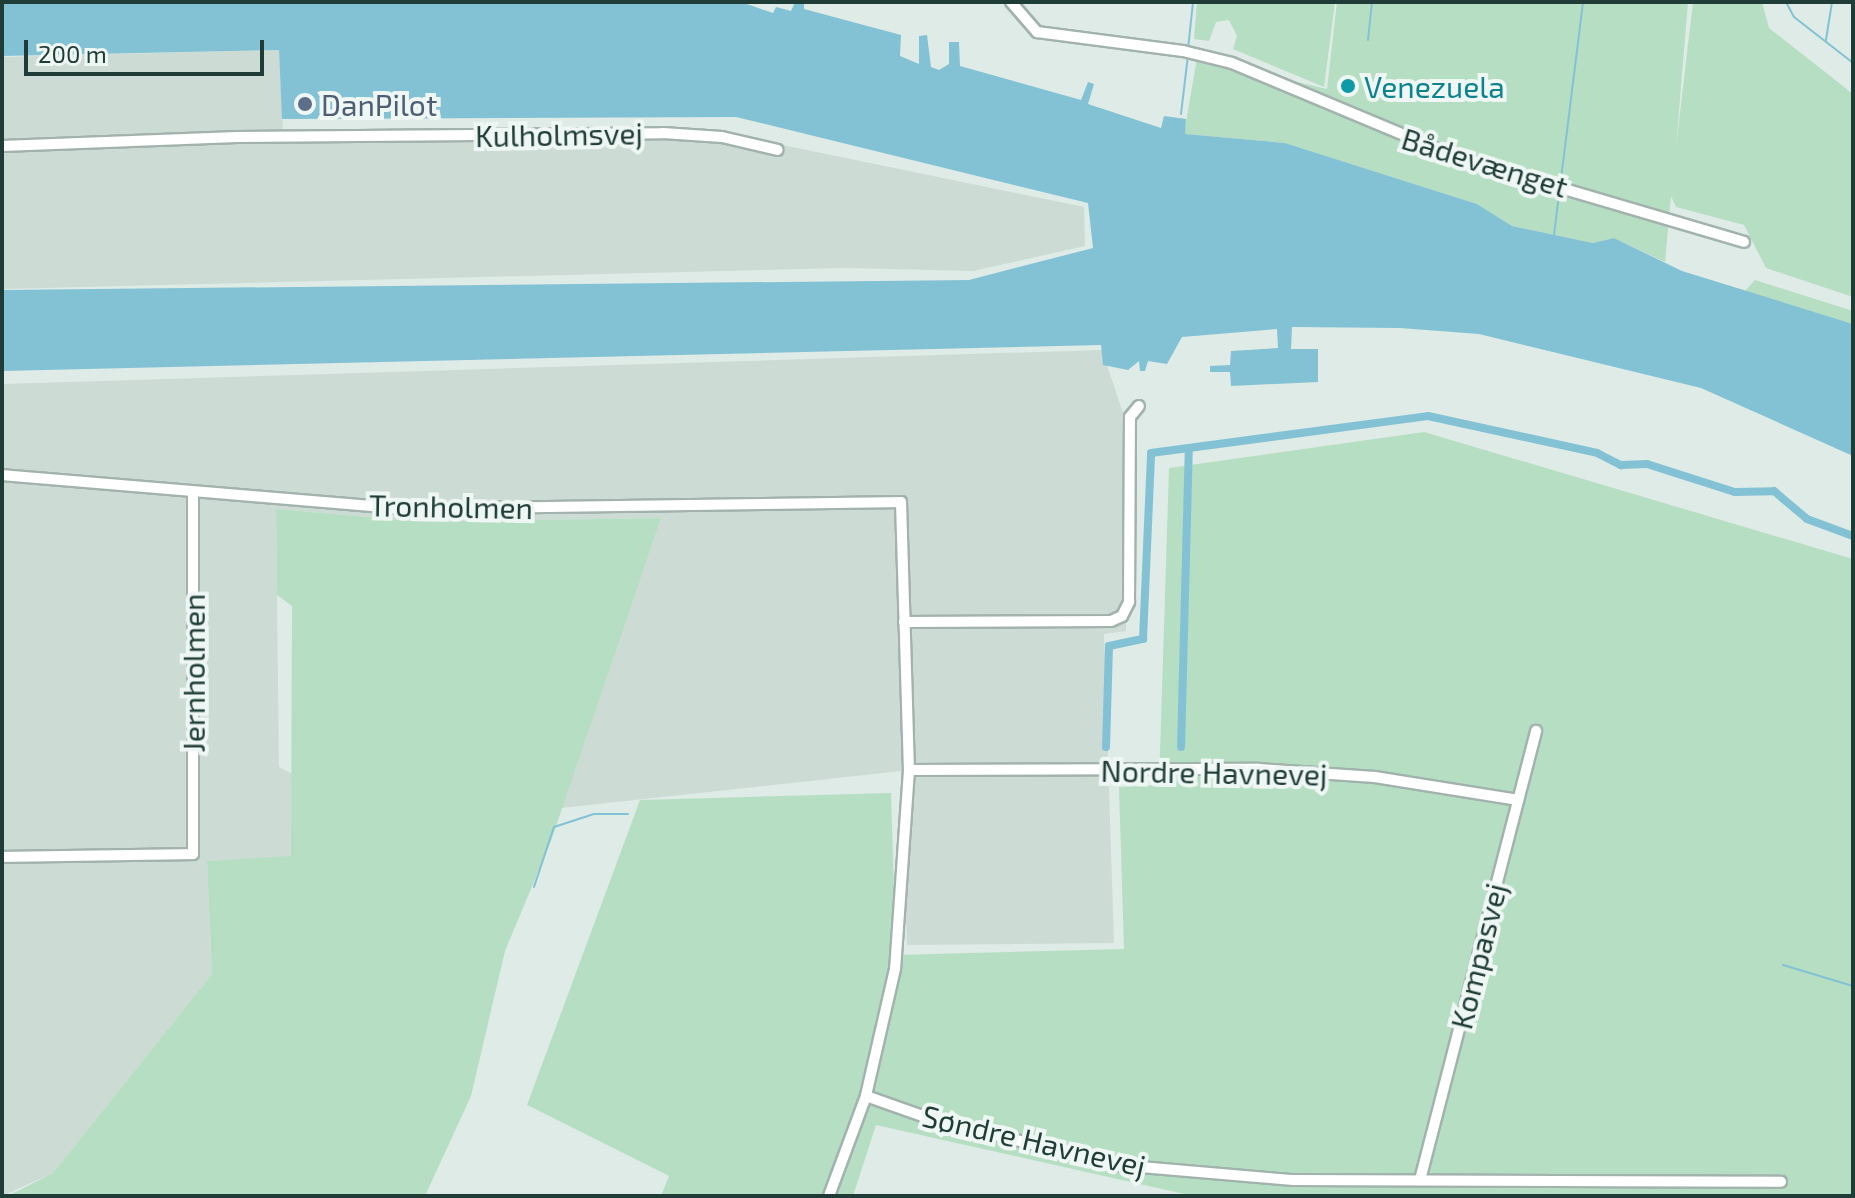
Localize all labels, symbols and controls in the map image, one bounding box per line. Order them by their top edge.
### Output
scale bar [28,24,268,74]
text: 200 m [38,39,107,68]
place label: Venezuela [1364,68,1505,104]
marker: Venezuela [1339,77,1357,95]
place label: DanPilot [321,86,437,122]
marker: DanPilot [296,95,314,113]
street label: Kulholmsvej [475,115,643,153]
street label: Bådevænget [1398,120,1572,204]
street label: Tronholmen [369,487,533,525]
street label: Jernholmen [175,594,211,752]
street label: Nordre Havnevej [1100,752,1328,792]
street label: Kompasvej [1443,879,1513,1033]
street label: Søndre Havnevej [919,1097,1149,1183]

